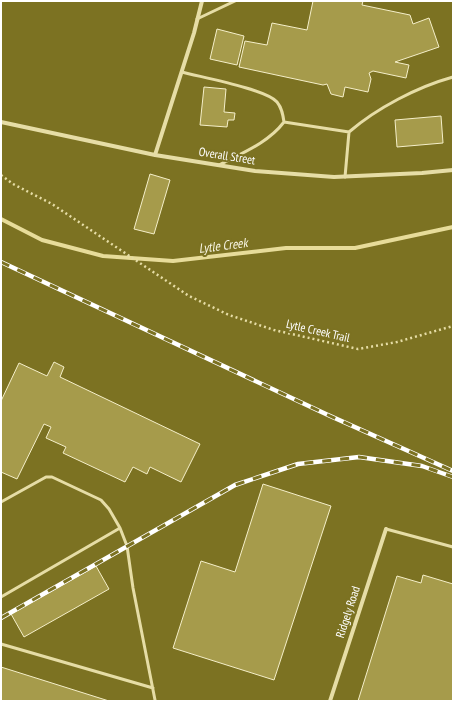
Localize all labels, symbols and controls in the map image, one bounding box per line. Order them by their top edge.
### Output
street label: Overall Street [198,144,257,167]
water label: Lytle Creek [198,234,250,257]
street label: Lytle Creek Trail [285,316,352,345]
street label: Ridgely Road [332,584,363,640]

